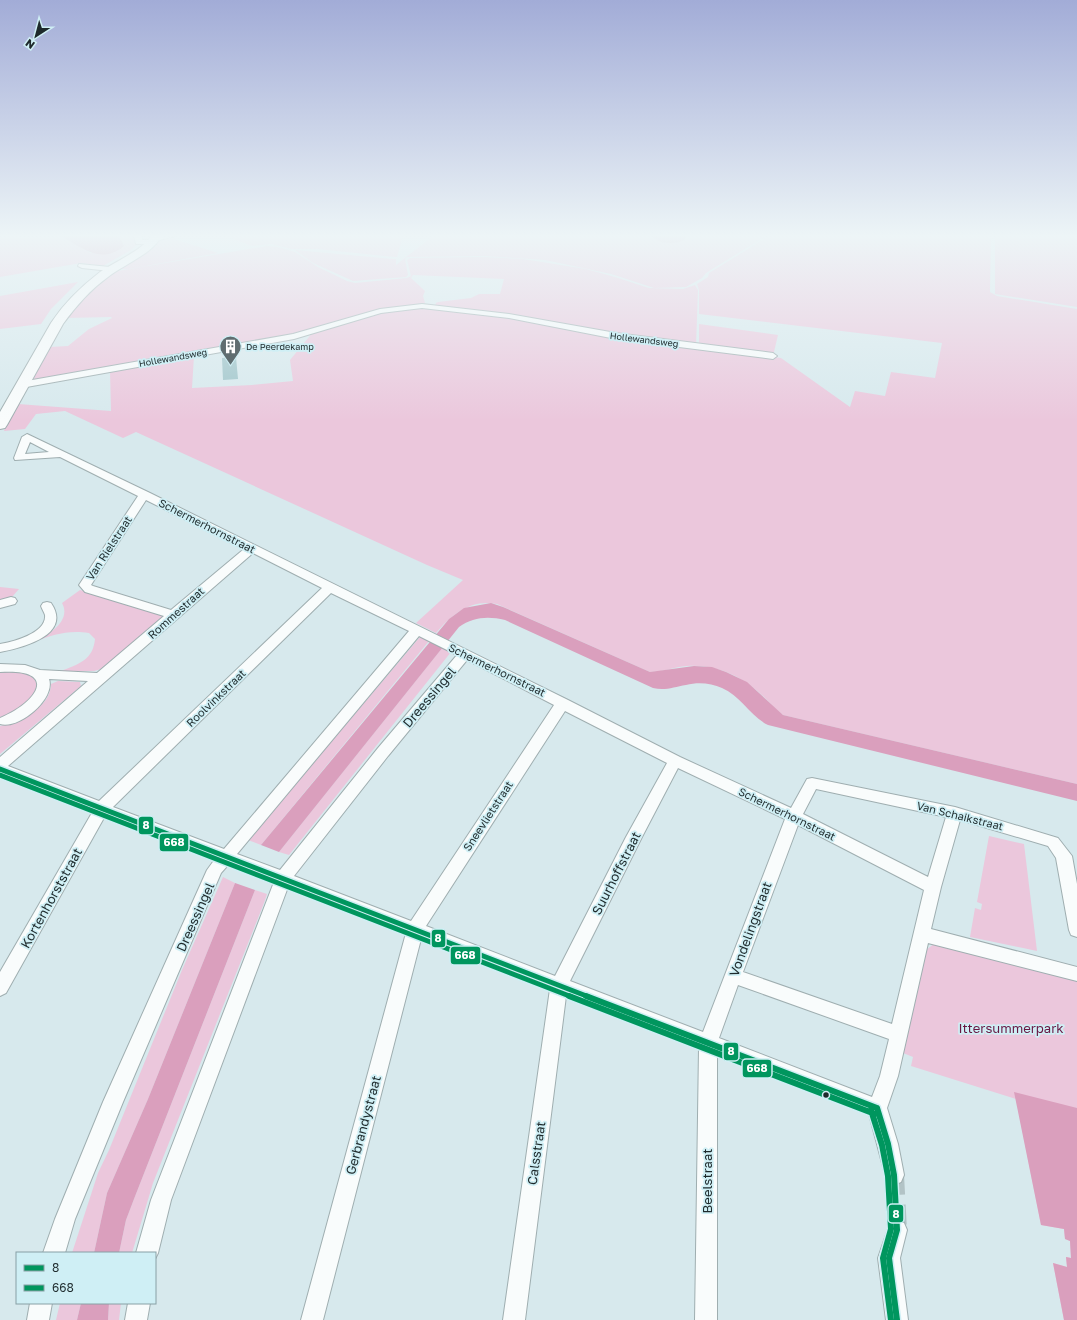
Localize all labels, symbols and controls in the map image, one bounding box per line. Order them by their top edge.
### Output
north arrow [16,16,56,56]
text: N [23,37,37,52]
street label: Hollewandsweg [609,330,679,349]
building icon: De Peerdekamp [217,334,243,367]
place label: De Peerdekamp [246,341,314,352]
street label: Hollewandsweg [138,346,208,369]
street label: Schermerhornstraat [157,496,258,556]
street label: Van Rielstraat [83,513,134,582]
street label: Rommestraat [145,584,206,641]
street label: Schermerhornstraat [447,640,548,699]
street label: Dreessingel [399,663,459,731]
street label: Roolvinkstraat [183,666,248,729]
street label: Sneevlietstraat [460,778,515,853]
street label: Schermerhornstraat [737,784,838,843]
street label: Van Schaikstraat [915,798,1005,833]
line badge: 8 [138,816,154,835]
text: 8 [142,818,150,831]
street label: Suurhoffstraat [588,829,644,917]
line badge: 668 [159,833,189,852]
text: 668 [163,835,185,848]
street label: Kortenhorststraat [17,845,85,951]
street label: Vondelingstraat [725,879,775,979]
street label: Dreessingel [173,880,217,954]
line badge: 8 [431,929,446,948]
text: 8 [434,931,442,944]
line badge: 668 [450,946,481,965]
text: 668 [454,948,476,961]
park label: Ittersummerpark [958,1020,1064,1036]
line badge: 8 [723,1042,739,1061]
text: 8 [727,1044,735,1057]
line badge: 668 [742,1059,772,1078]
text: 668 [746,1061,768,1074]
street label: Gerbrandystraat [342,1074,384,1176]
unlabelled marker [821,1090,831,1100]
street label: Calsstraat [524,1120,548,1186]
street label: Beelstraat [699,1149,715,1213]
line badge: 8 [888,1204,904,1223]
text: 8 [892,1207,900,1220]
legend [16,1252,156,1304]
text: 8 [52,1260,59,1275]
text: 668 [52,1280,74,1295]

